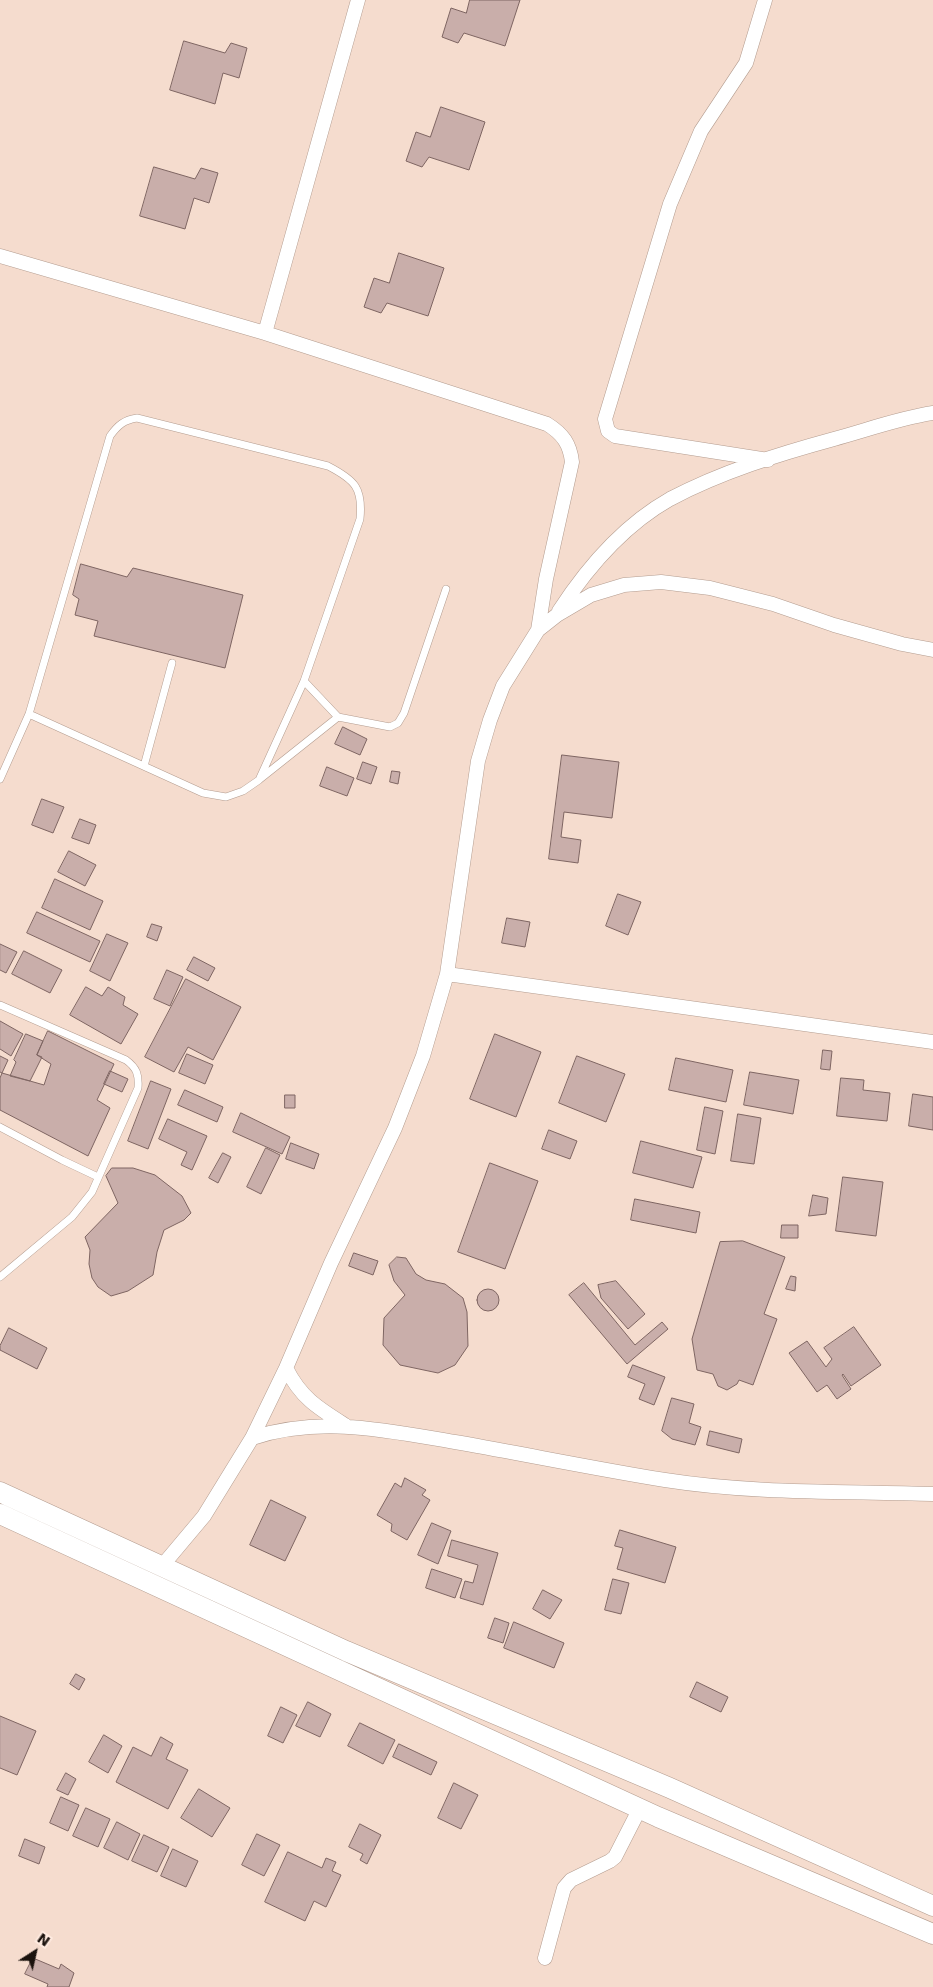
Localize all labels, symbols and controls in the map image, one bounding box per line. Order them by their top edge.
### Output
north arrow [10,1927,60,1977]
text: N [34,1930,53,1950]

